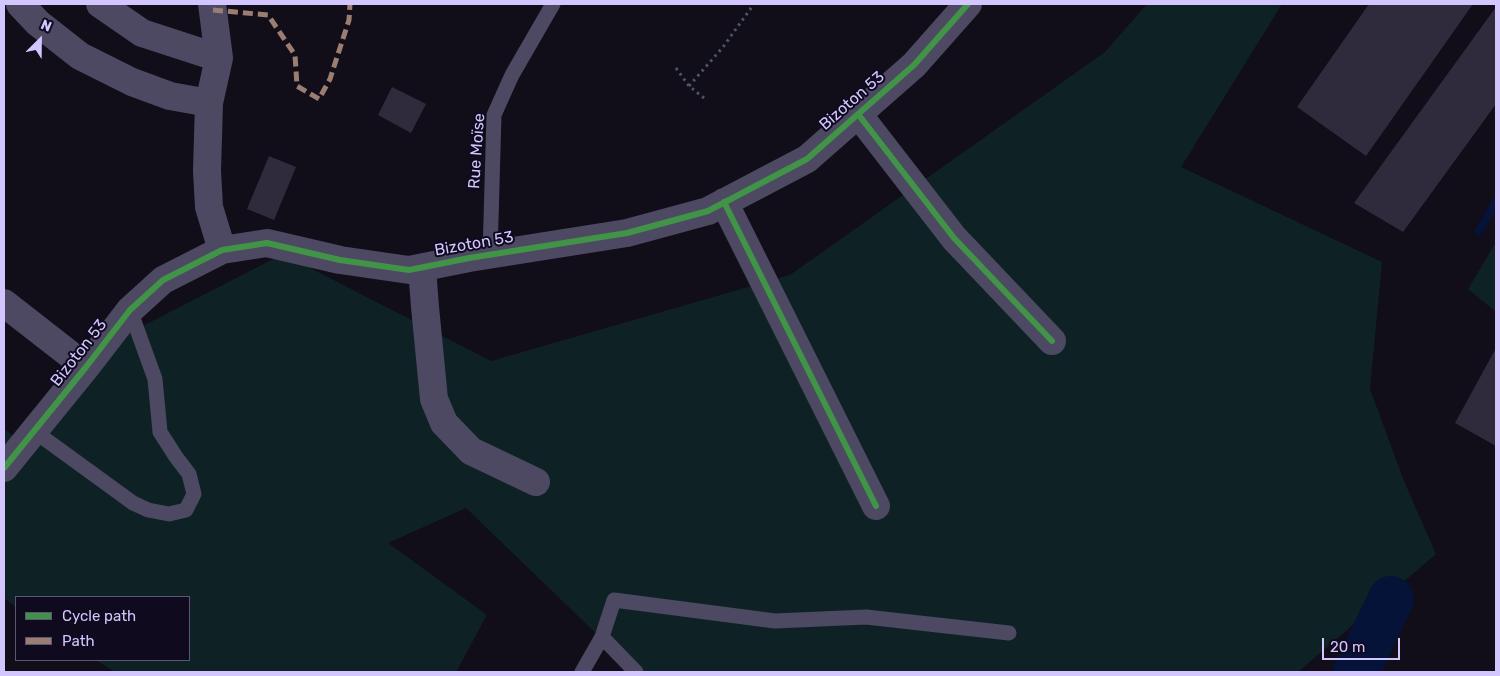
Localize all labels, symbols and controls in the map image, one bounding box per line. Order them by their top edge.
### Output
north arrow [15,15,65,65]
text: N [38,16,54,36]
street label: Bizoton 53 [816,68,888,134]
street label: Rue Moïse [465,112,489,190]
street label: Bizoton 53 [433,228,515,260]
street label: Bizoton 53 [47,316,111,390]
legend [15,596,190,661]
text: Cycle path [62,607,136,625]
scale bar [1325,628,1402,660]
text: Path [62,632,95,650]
text: 20 m [1330,638,1365,656]

